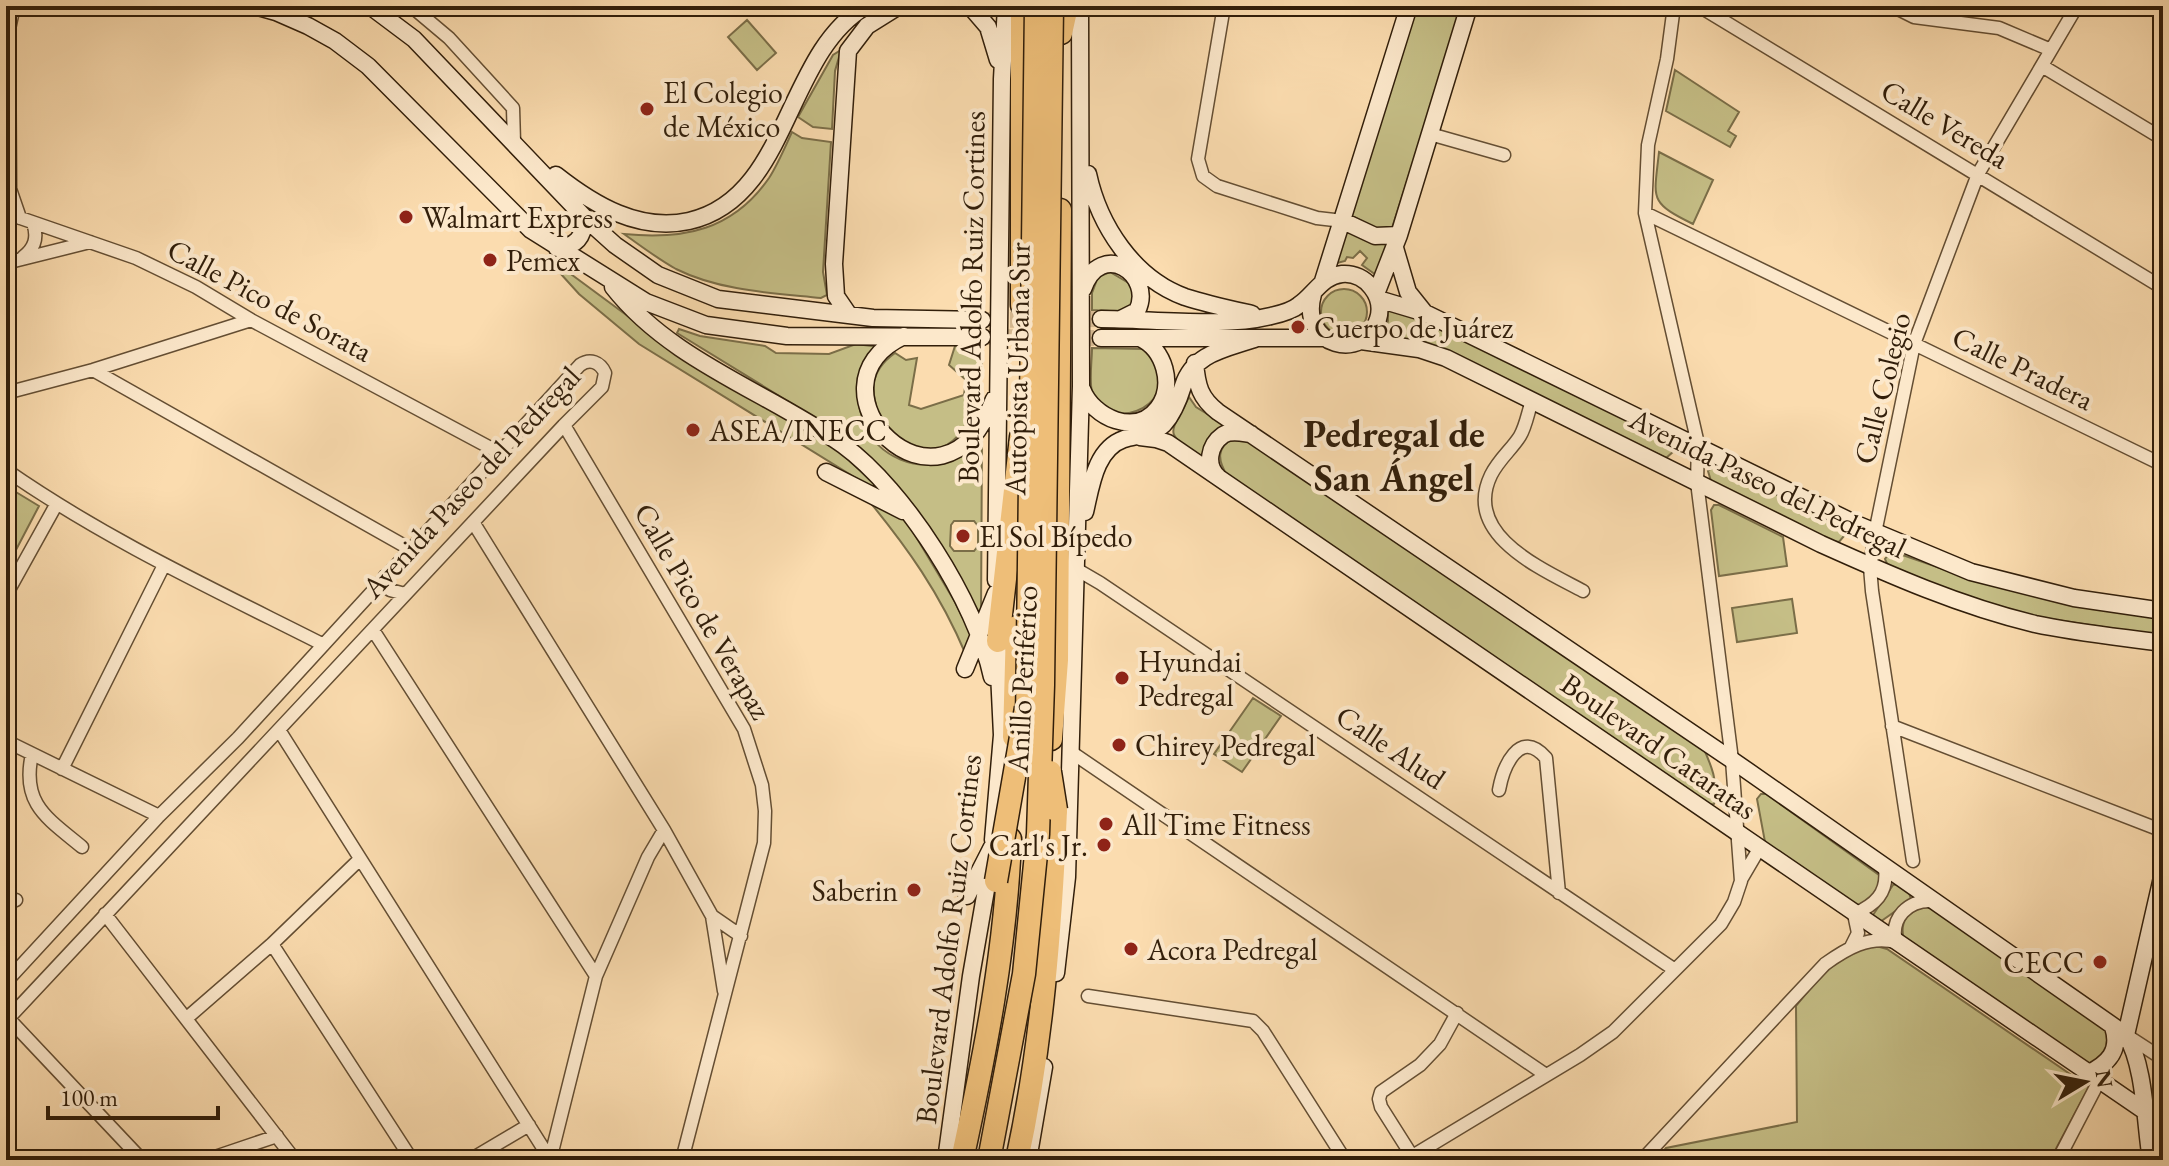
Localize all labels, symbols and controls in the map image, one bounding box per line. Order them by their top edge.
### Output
street label: Calle Vereda [1874,71,2016,178]
place label: El Colegio de México [663,73,783,146]
marker: El Colegio de México [638,100,656,118]
street label: Boulevard Adolfo Ruiz Cortines [948,111,994,483]
place label: Walmart Express [422,198,613,237]
marker: Walmart Express [397,208,415,226]
street label: Calle Pico de Sorata [161,230,379,370]
place label: Pemex [506,241,580,280]
street label: Autopista Urbana Sur [995,242,1039,497]
marker: Pemex [481,251,499,269]
place label: Cuerpo de Juárez [1314,308,1514,347]
street label: Calle Colegio [1844,308,1920,468]
street label: Calle Pradera [1946,317,2100,419]
marker: Cuerpo de Juárez [1289,318,1307,336]
street label: Avenida Paseo del Pedregal [352,358,589,607]
street label: Avenida Paseo del Pedregal [1622,398,1913,567]
district label: Pedregal de San Ángel [1303,409,1485,502]
place label: ASEA/INECC [708,411,887,450]
marker: ASEA/INECC [684,421,702,439]
street label: Calle Pico de Verapaz [625,496,781,727]
place label: El Sol Bípedo [979,517,1133,556]
marker: El Sol Bípedo [954,527,972,545]
street label: Anillo Periférico [998,584,1046,775]
place label: Hyundai Pedregal [1138,642,1242,715]
street label: Boulevard Cataratas [1553,664,1765,828]
marker: Hyundai Pedregal [1113,669,1131,687]
street label: Calle Alud [1329,696,1454,798]
place label: Chirey Pedregal [1135,726,1316,765]
marker: Chirey Pedregal [1110,736,1128,754]
street label: Boulevard Adolfo Ruiz Cortines [906,752,990,1126]
place label: All Time Fitness [1121,805,1311,844]
marker: All Time Fitness [1097,815,1115,833]
place label: Carl's Jr. [989,826,1088,865]
marker: Carl's Jr. [1095,836,1113,854]
place label: Saberin [812,871,898,910]
marker: Saberin [905,881,923,899]
place label: Acora Pedregal [1146,930,1318,969]
marker: Acora Pedregal [1122,940,1140,958]
place label: CECC [2003,943,2084,982]
marker: CECC [2091,953,2109,971]
north arrow [2045,1042,2125,1122]
text: N [2088,1067,2120,1090]
scale bar [48,1070,218,1120]
text: 100 m [60,1082,118,1113]

